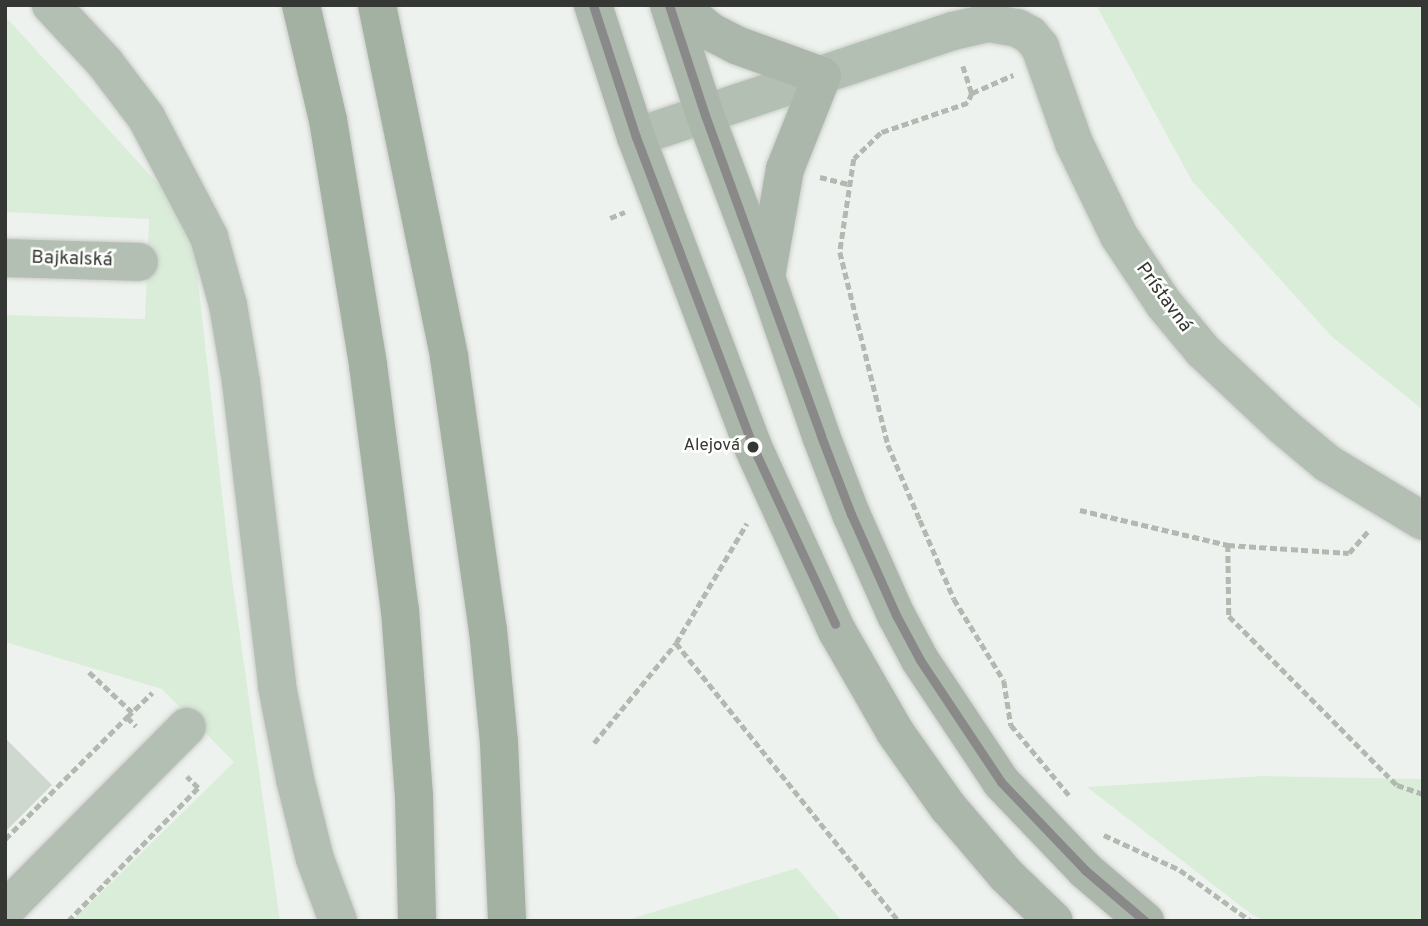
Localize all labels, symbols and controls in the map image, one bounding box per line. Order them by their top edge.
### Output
street label: Bajkalská [31,247,113,273]
street label: Prístavná [1130,259,1196,337]
place label: Alejová [683,437,740,457]
marker: Alejová [746,440,760,454]

